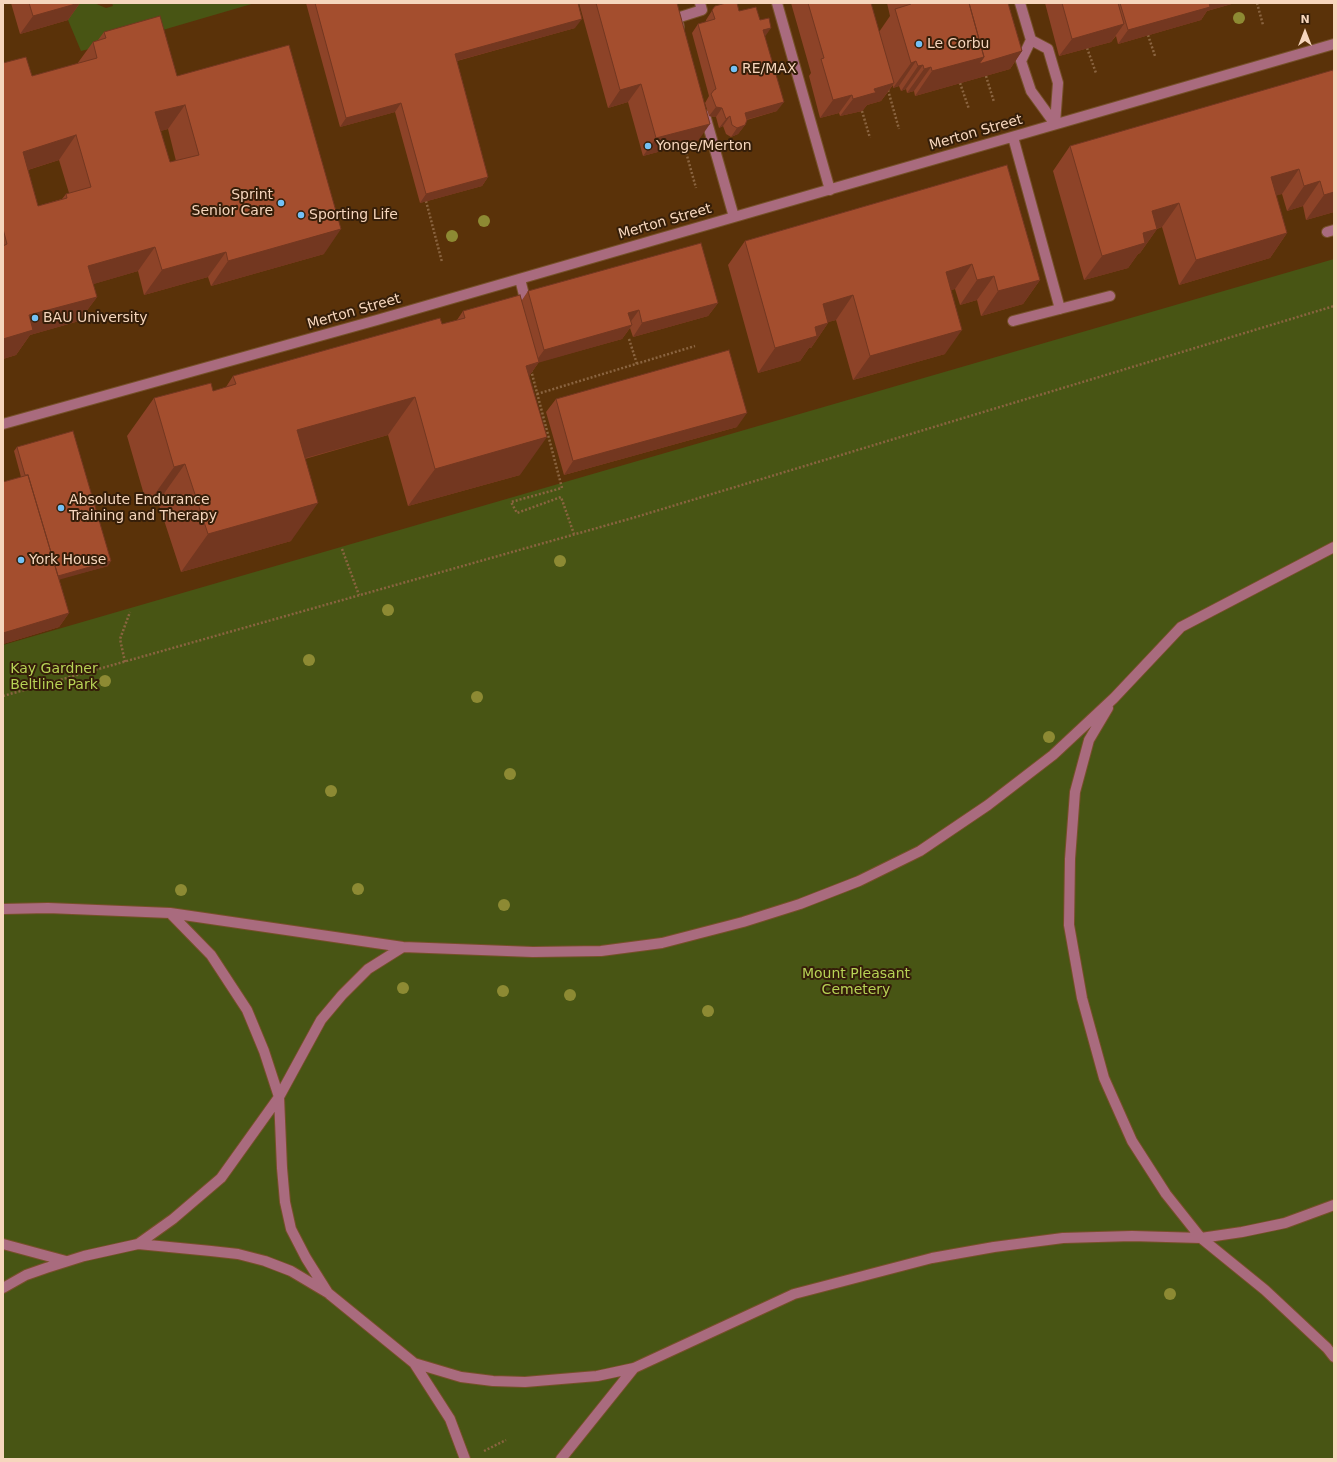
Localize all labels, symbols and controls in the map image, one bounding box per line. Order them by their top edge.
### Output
north arrow [1285,12,1325,52]
text: N [1300,13,1310,26]
place label: Le Corbu [927,36,989,52]
marker: Le Corbu [914,39,924,49]
place label: RE/MAX [742,61,797,77]
marker: RE/MAX [729,64,739,74]
street label: Merton Street [927,112,1025,154]
place label: Yonge/Merton [656,138,752,154]
marker: Yonge/Merton [643,141,653,151]
place label: Sprint Senior Care [192,187,273,220]
marker: Sprint Senior Care [276,198,286,208]
street label: Merton Street [616,201,714,243]
place label: Sporting Life [309,207,398,223]
marker: Sporting Life [296,210,306,220]
street label: Merton Street [305,291,403,333]
place label: BAU University [43,310,148,326]
marker: BAU University [30,313,40,323]
place label: Absolute Endurance Training and Therapy [69,492,217,524]
marker: Absolute Endurance Training and Therapy [56,503,66,513]
place label: York House [29,552,106,568]
marker: York House [16,555,26,565]
park label: Kay Gardner Beltline Park [10,661,98,694]
park label: Mount Pleasant Cemetery [802,966,910,998]

